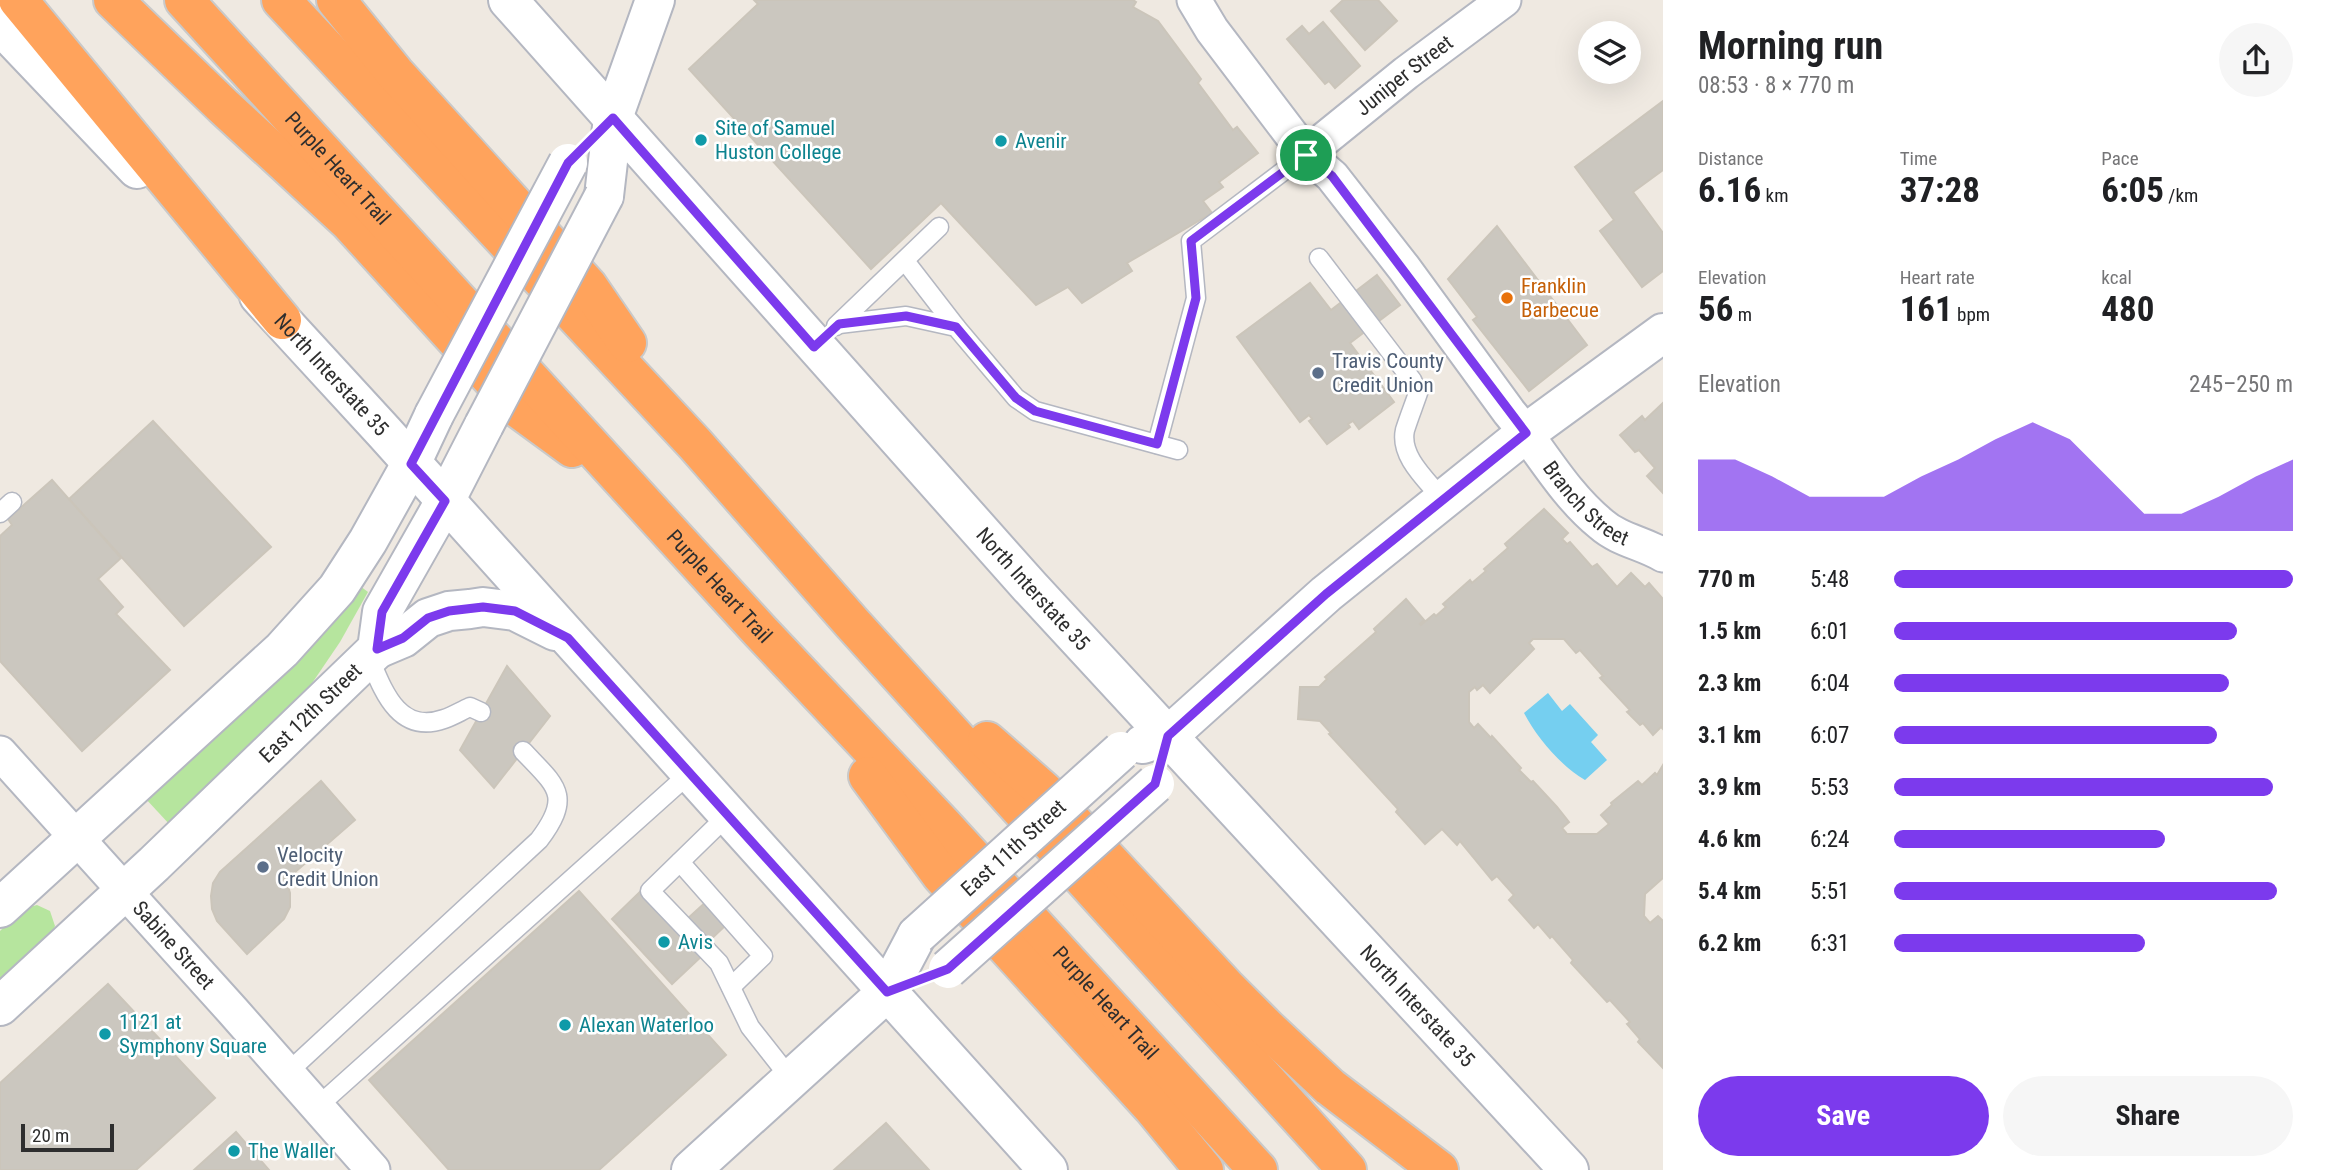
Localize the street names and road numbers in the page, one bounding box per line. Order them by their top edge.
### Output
street label: Juniper Street [1351,30,1458,121]
street label: Purple Heart Trail [280,107,395,230]
street label: North Interstate 35 [269,309,393,441]
street label: Branch Street [1538,457,1632,551]
street label: North Interstate 35 [971,523,1094,655]
street label: Purple Heart Trail [662,525,777,648]
street label: East 12th Street [255,658,367,768]
street label: East 11th Street [956,795,1071,901]
street label: Sabine Street [128,896,219,994]
street label: North Interstate 35 [1355,940,1479,1072]
street label: Purple Heart Trail [1048,942,1163,1064]

